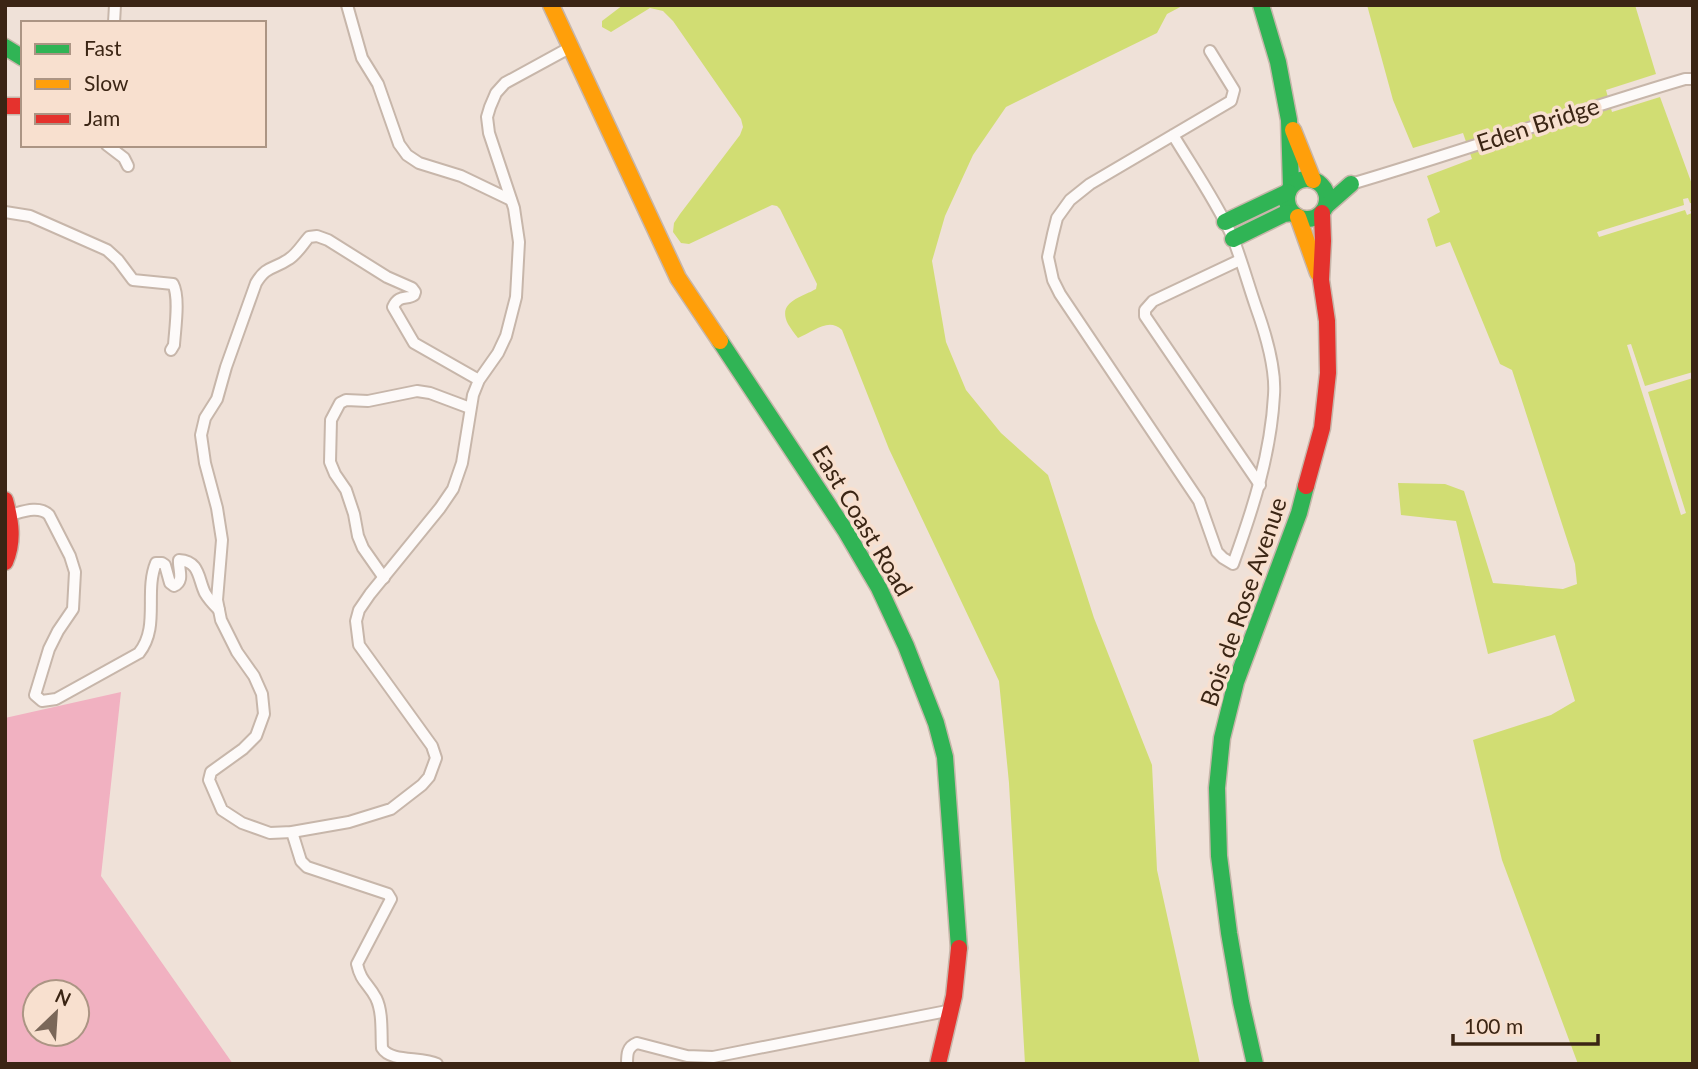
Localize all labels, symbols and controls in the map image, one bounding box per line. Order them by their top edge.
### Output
legend [21,21,266,147]
text: Fast [84,35,122,60]
text: Slow [84,70,129,95]
street label: Eden Bridge [1473,90,1602,157]
text: Jam [84,105,120,130]
street label: East Coast Road [807,440,920,601]
street label: Bois de Rose Avenue [1193,493,1292,710]
north arrow [21,978,91,1048]
text: N [52,984,75,1011]
scale bar [1453,1002,1598,1046]
text: 100 m [1464,1013,1523,1038]

